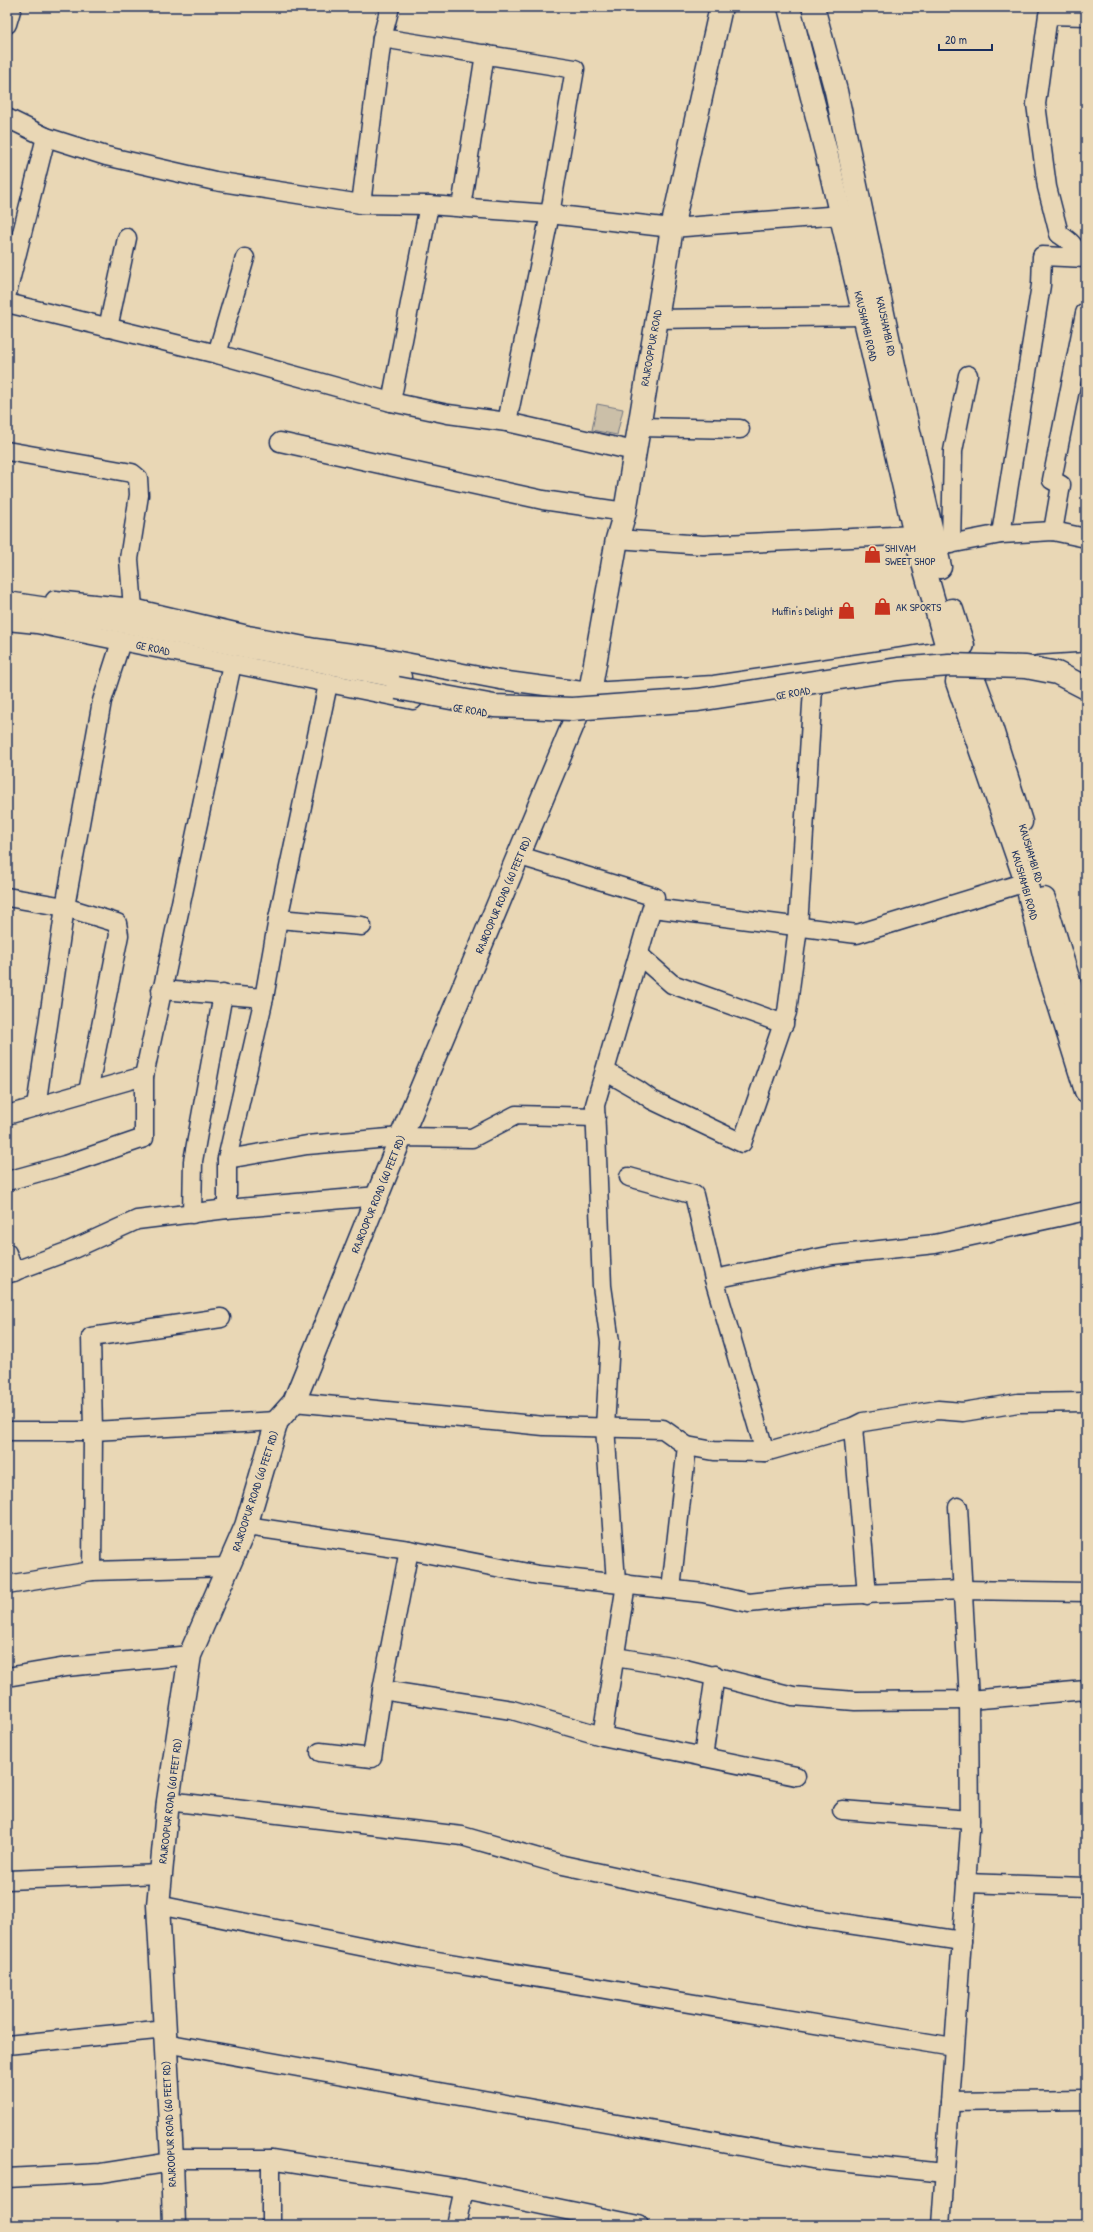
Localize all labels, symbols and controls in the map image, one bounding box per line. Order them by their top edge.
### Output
scale bar [939,26,992,52]
text: 20 m [945,31,967,48]
street label: KAUSHAMBI ROAD [851,290,881,363]
street label: KAUSHAMBI RD [873,295,899,358]
street label: RAJROOPPUR ROAD [637,308,665,387]
place label: SHIVAM SWEET SHOP [885,541,936,568]
shop icon: SHIVAM SWEET SHOP [862,544,882,564]
shop icon: AK SPORTS [873,597,893,617]
place label: AK SPORTS [896,600,941,614]
shop icon: Muffin's Delight [836,601,856,621]
place label: Muffin's Delight [772,604,833,618]
street label: GE ROAD [135,638,172,659]
street label: GE ROAD [775,683,812,703]
street label: GE ROAD [452,700,489,720]
street label: KAUSHAMBI RD [1016,822,1047,885]
street label: RAJROOPUR ROAD (60 FEET RD) [472,834,534,956]
street label: KAUSHAMBI ROAD [1008,849,1042,922]
street label: RAJROOPUR ROAD (60 FEET RD) [348,1133,408,1255]
street label: RAJROOPUR ROAD (60 FEET RD) [229,1429,281,1553]
street label: RAJROOPUR ROAD (60 FEET RD) [155,1738,185,1864]
street label: RAJROOPUR ROAD (60 FEET RD) [159,2061,179,2187]

